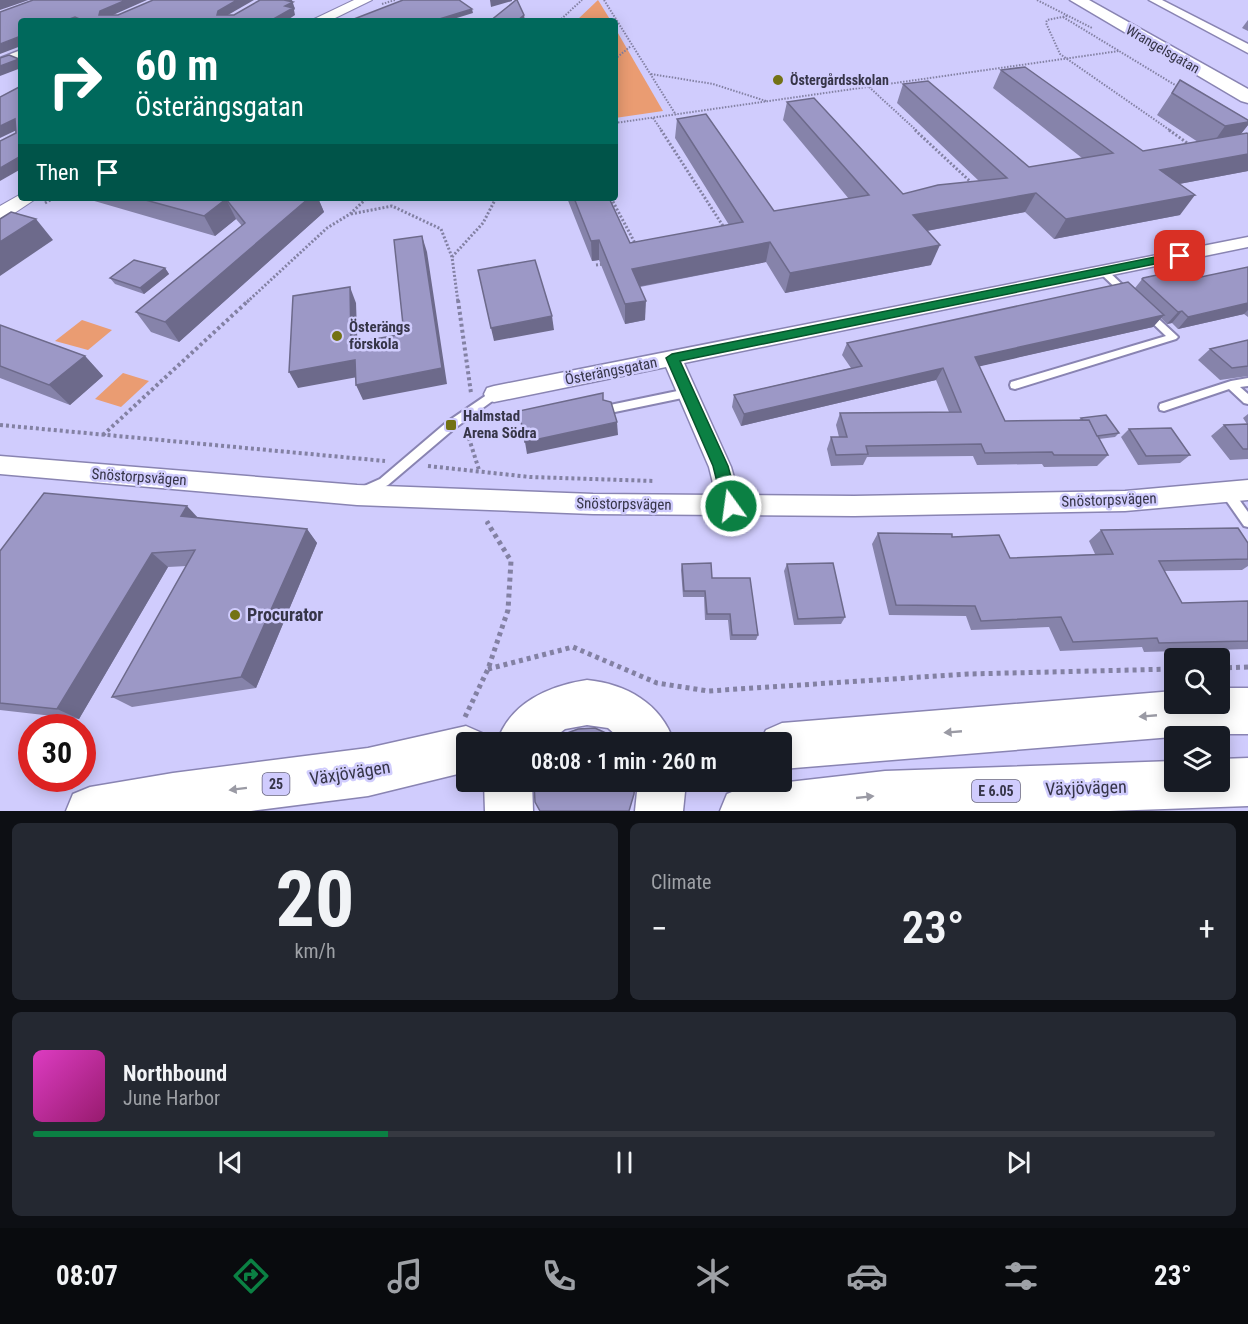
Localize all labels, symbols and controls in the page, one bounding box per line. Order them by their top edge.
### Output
street label: Wrangelsgatan [1123,21,1203,77]
text: 60 m [135,41,218,90]
icon: right [36,42,114,120]
place label: Östergårdsskolan [790,72,889,88]
marker: Östergårdsskolan [771,73,785,87]
text: Österängsgatan [135,91,304,123]
icon: arrive [91,156,124,189]
text: Then [36,160,79,185]
pin [1154,230,1205,281]
icon: arrive [1163,239,1196,272]
place label: Österängs förskola [349,318,410,353]
marker: Österängs förskola [330,329,344,343]
street label: Österängsgatan [563,353,659,389]
place label: Halmstad Arena Södra [463,407,537,442]
marker: Halmstad Arena Södra [444,418,458,432]
street label: Snöstorpsvägen [91,465,187,489]
position arrow [699,474,763,538]
street label: Snöstorpsvägen [1061,489,1157,511]
street label: Snöstorpsvägen [576,494,672,514]
place label: Procurator [247,604,323,625]
marker: Procurator [228,608,242,622]
map controls [1164,648,1230,792]
button: search [1164,648,1230,714]
one-way arrow [1138,711,1157,721]
speed limit sign: 30 [18,714,96,792]
button: layers [1164,726,1230,792]
one-way arrow [944,727,963,737]
text: 08:08 · 1 min · 260 m [531,749,717,774]
street label: Växjövägen [308,756,392,789]
road number: 25 [262,773,290,795]
street label: Växjövägen [1045,776,1127,799]
road number: E 6.05 [972,780,1020,802]
one-way arrow [228,784,247,793]
one-way arrow [855,793,874,802]
text: 20 [276,854,354,945]
text: Climate [651,870,711,894]
text: 23° [902,901,964,954]
text: − [651,909,668,948]
text: + [1199,909,1215,948]
text: km/h [294,939,336,963]
text: Northbound [123,1061,227,1086]
text: June Harbor [123,1086,220,1110]
icon: previous [214,1146,247,1179]
icon: pause [608,1146,641,1179]
icon: next [1002,1146,1035,1179]
icon: directions [230,1255,272,1297]
icon: music [384,1255,426,1297]
icon: phone [538,1255,580,1297]
icon: climate [692,1255,734,1297]
icon: car [846,1255,888,1297]
icon: filters [1000,1255,1042,1297]
text: 08:07 [56,1260,118,1292]
text: 23° [1154,1260,1192,1292]

